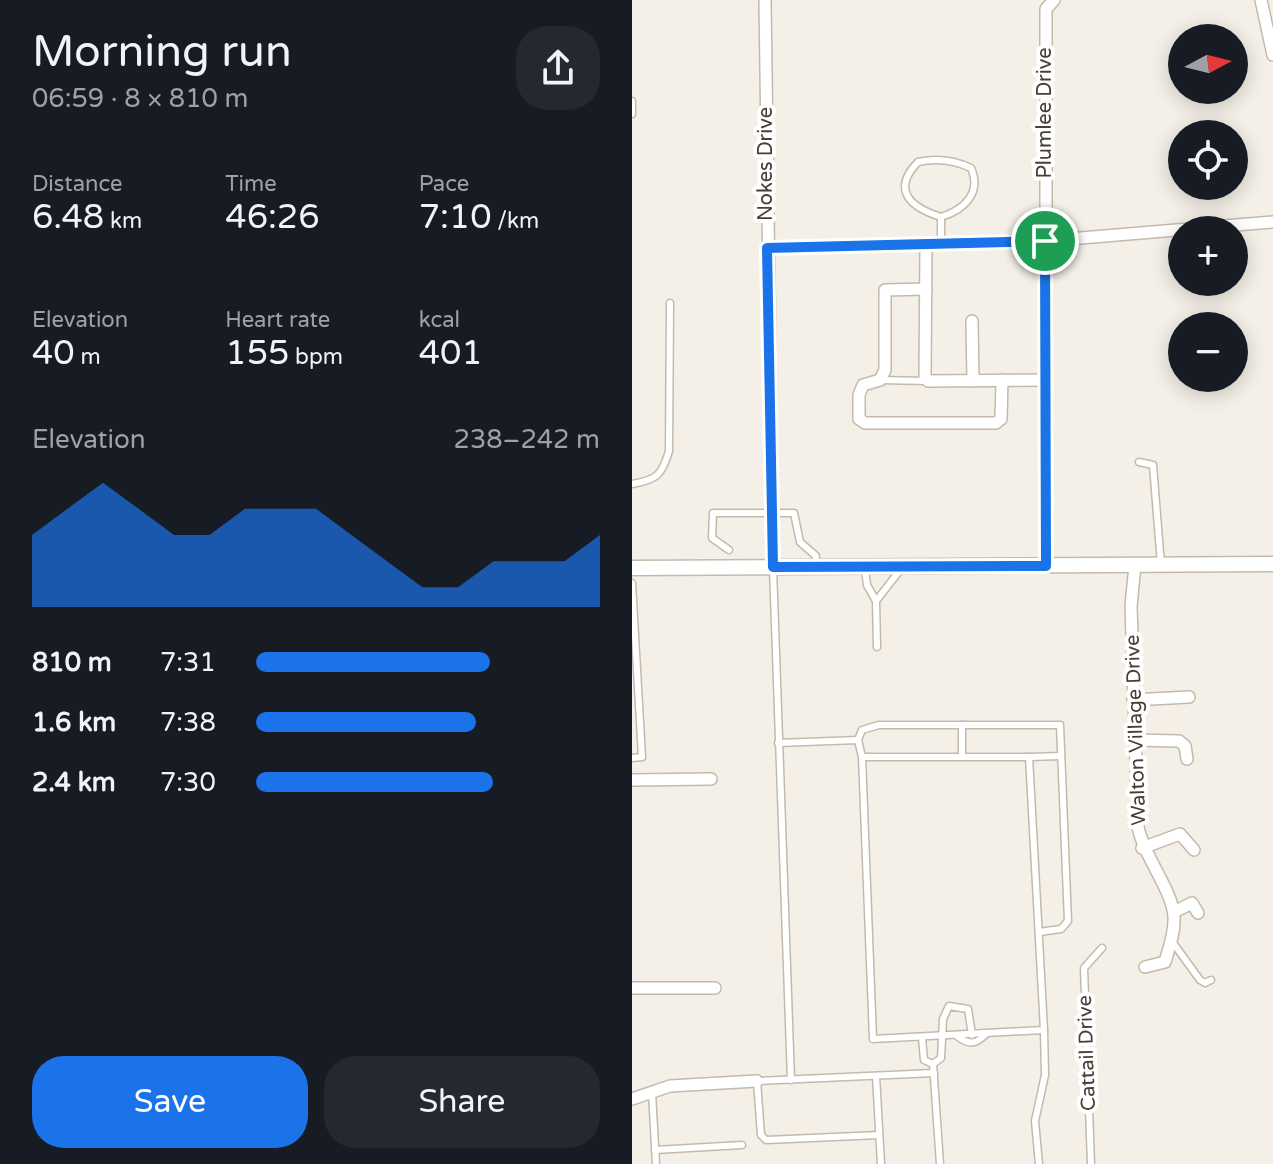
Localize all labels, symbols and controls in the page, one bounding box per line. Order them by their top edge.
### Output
north arrow [1168,24,1248,104]
map controls [1168,24,1248,392]
text: Morning run [32,26,292,79]
button: share [516,26,600,110]
street label: Plumlee Drive [1033,48,1057,178]
text: 06:59 · 8 × 810 m [32,83,248,114]
street label: Nokes Drive [754,107,778,221]
button: locate [1168,120,1248,200]
text: Distance [32,171,123,197]
text: Time [225,171,277,197]
text: Pace [419,171,469,197]
text: 6.48 [32,197,104,238]
text: 46:26 [225,197,320,238]
text: 7:10 [419,197,492,238]
pin [1011,207,1079,275]
text: km [104,208,142,234]
text: /km [492,208,539,234]
button: + [1168,216,1248,296]
icon: arrive [1023,219,1067,263]
text: Elevation [32,307,128,333]
text: Heart rate [225,307,330,333]
text: kcal [419,307,460,333]
button: − [1168,312,1248,392]
text: 40 [32,333,75,374]
text: 155 [225,333,289,374]
text: 401 [419,333,483,374]
text: m [75,344,101,370]
text: bpm [289,344,343,370]
text: Elevation [32,424,146,455]
text: 238–242 m [454,424,600,455]
street label: Walton Village Drive [1121,634,1151,826]
text: 810 m [32,647,112,678]
text: 7:31 [160,647,216,678]
text: 1.6 km [32,707,116,738]
text: 7:38 [160,707,216,738]
text: 2.4 km [32,767,116,798]
text: 7:30 [160,767,216,798]
street label: Cattail Drive [1073,995,1101,1111]
button: Save [32,1056,308,1148]
button: Share [324,1056,600,1148]

